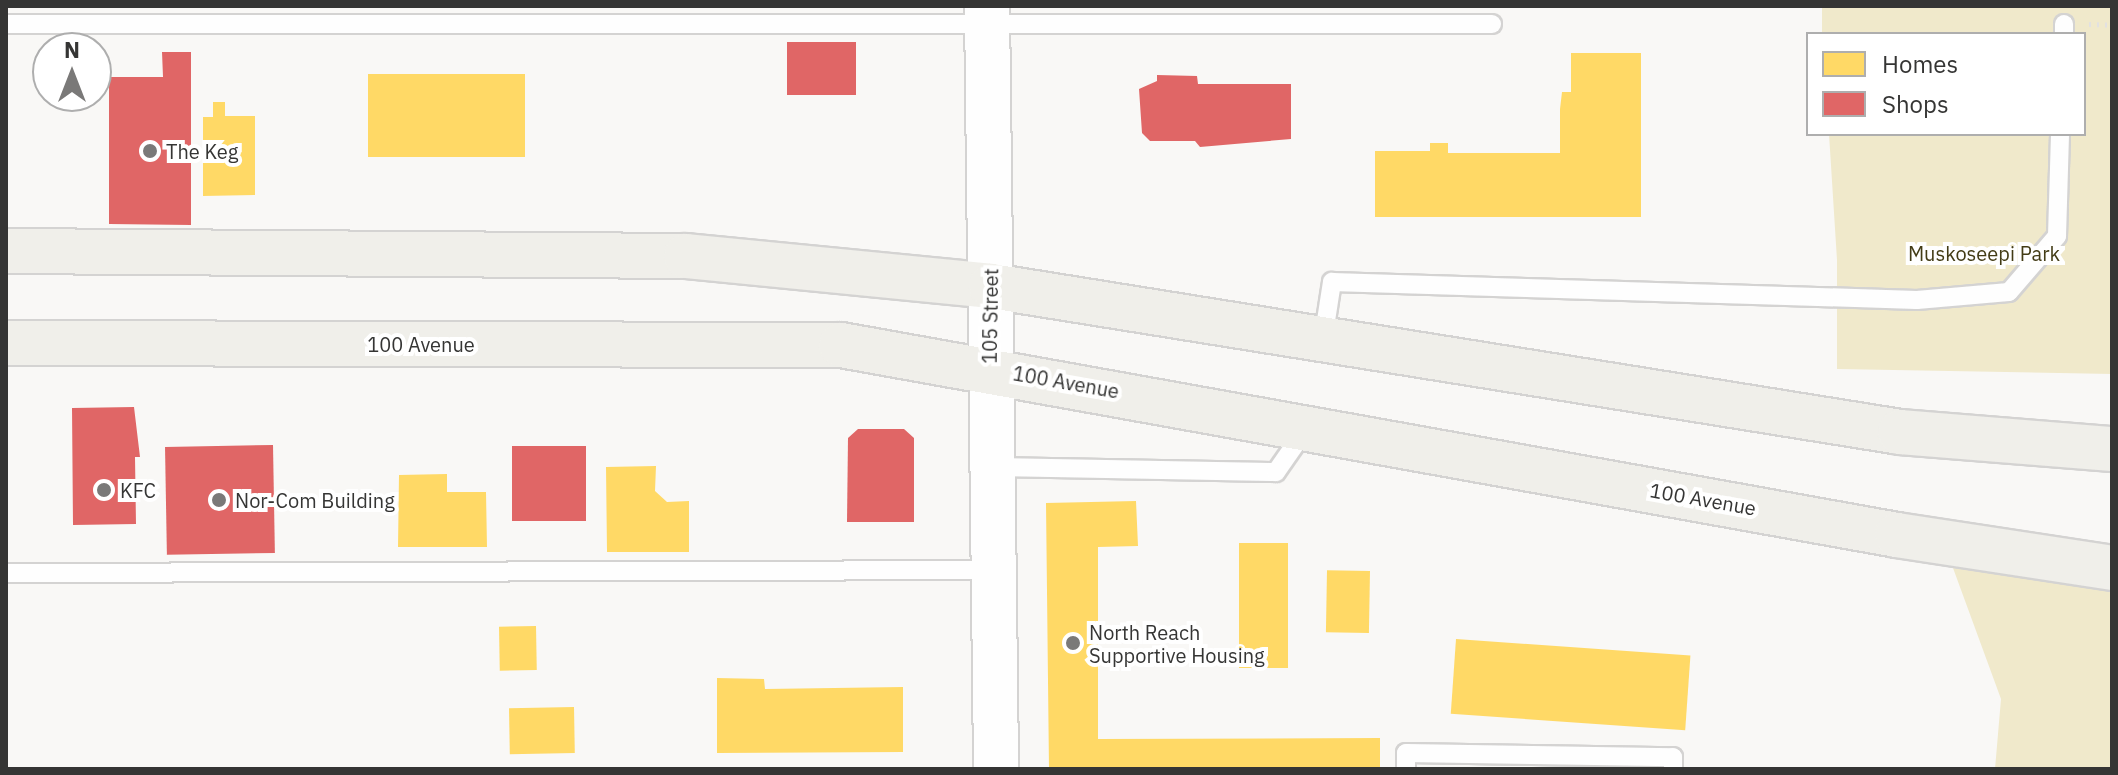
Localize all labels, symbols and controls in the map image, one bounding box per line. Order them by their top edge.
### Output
north arrow [32,32,112,112]
legend [1806,32,2086,136]
text: N [64,35,80,64]
text: Homes [1882,48,1958,80]
text: Shops [1882,88,1949,120]
place label: The Keg [166,139,238,163]
marker: The Keg [141,142,159,160]
park label: Muskoseepi Park [1908,241,2060,265]
street label: 105 Street [977,268,1003,364]
street label: 100 Avenue [367,332,475,356]
street label: 100 Avenue [1011,361,1121,403]
place label: KFC [120,478,156,502]
street label: 100 Avenue [1648,478,1758,520]
marker: KFC [95,481,113,499]
place label: Nor-Com Building [235,488,395,512]
marker: Nor-Com Building [210,491,228,509]
place label: North Reach Supportive Housing [1089,620,1265,667]
marker: North Reach Supportive Housing [1064,634,1082,652]

